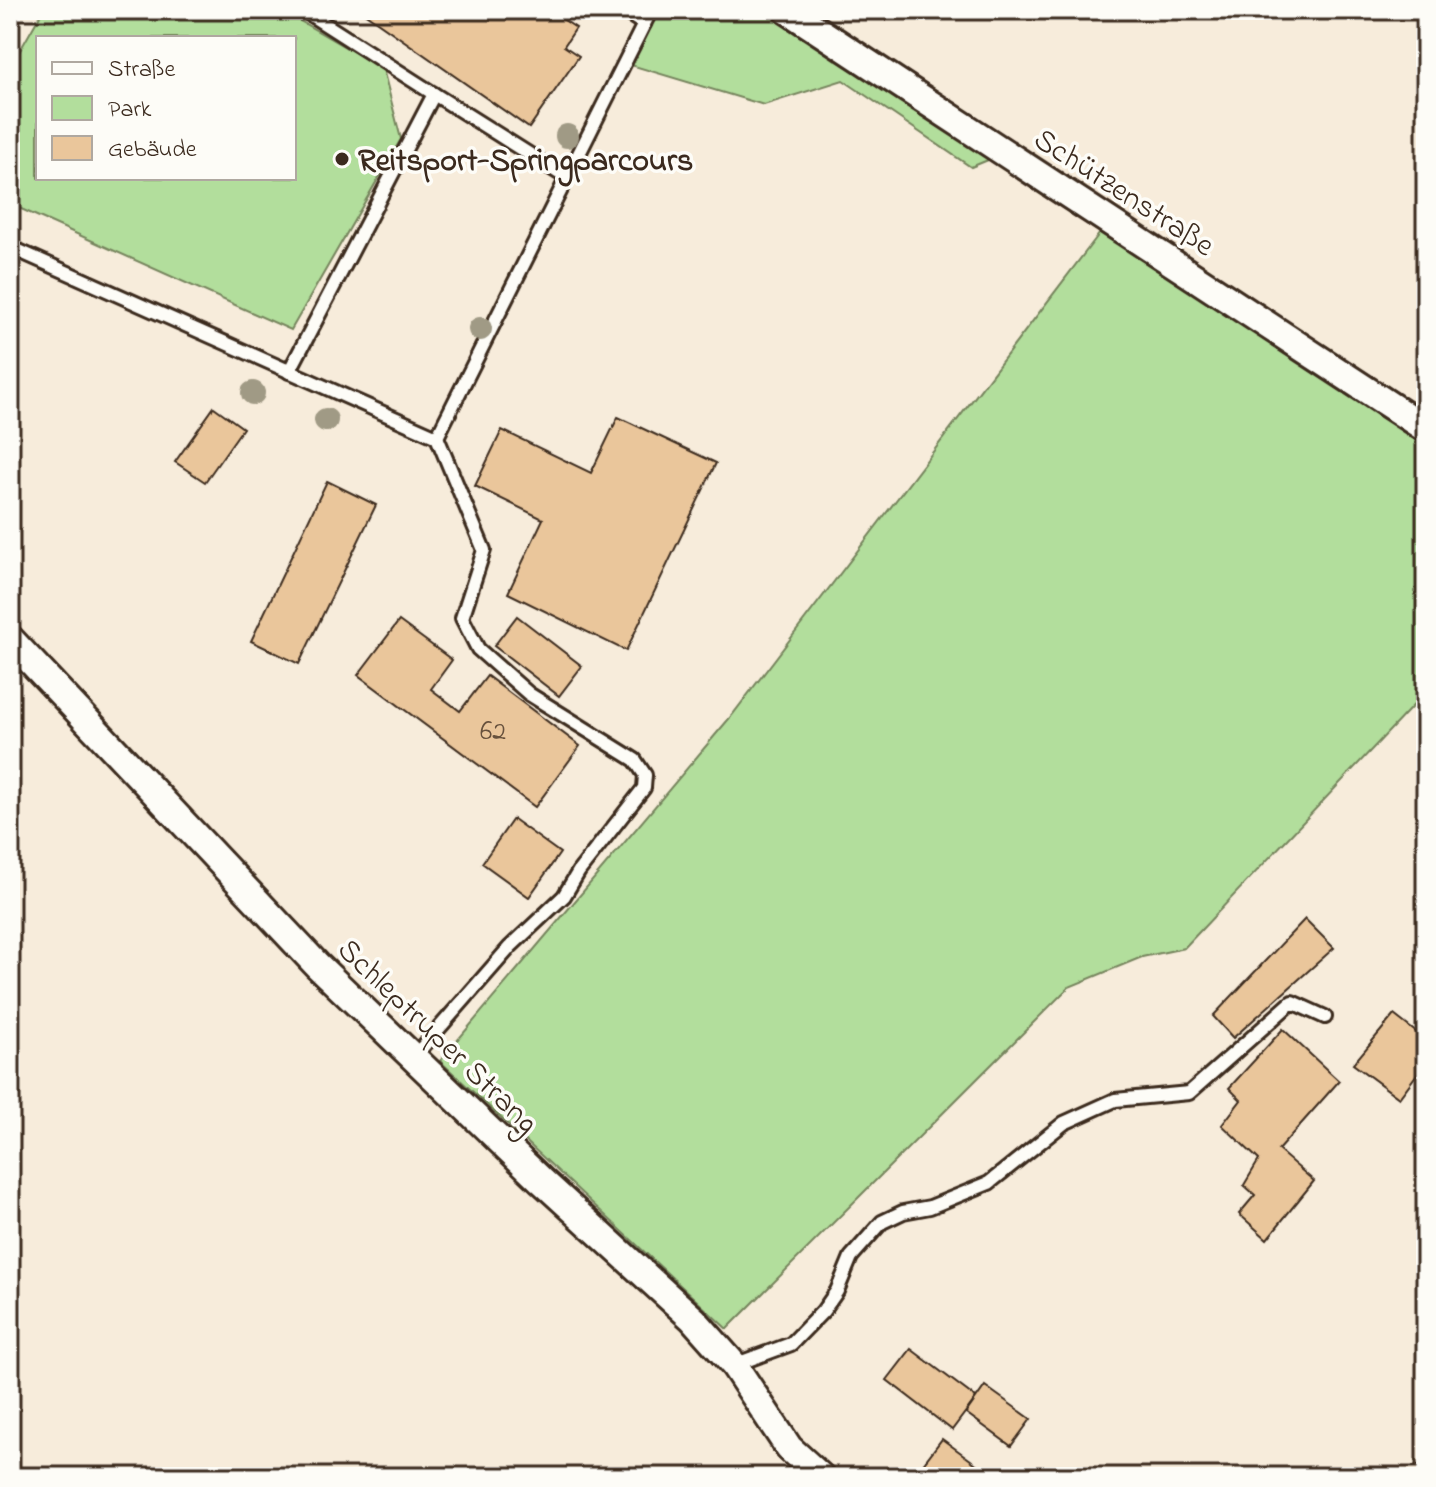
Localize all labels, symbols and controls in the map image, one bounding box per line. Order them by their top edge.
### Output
legend [36,36,296,180]
text: Straße [108,53,175,88]
text: Park [108,93,152,128]
street label: Schützenstraße [1023,118,1224,271]
text: Gebäude [108,133,197,168]
place label: Reitsport-Springparcours [358,139,693,187]
marker: Reitsport-Springparcours [333,150,351,168]
house number: 62 [480,712,506,753]
street label: Schleptruper Strang [325,929,548,1146]

